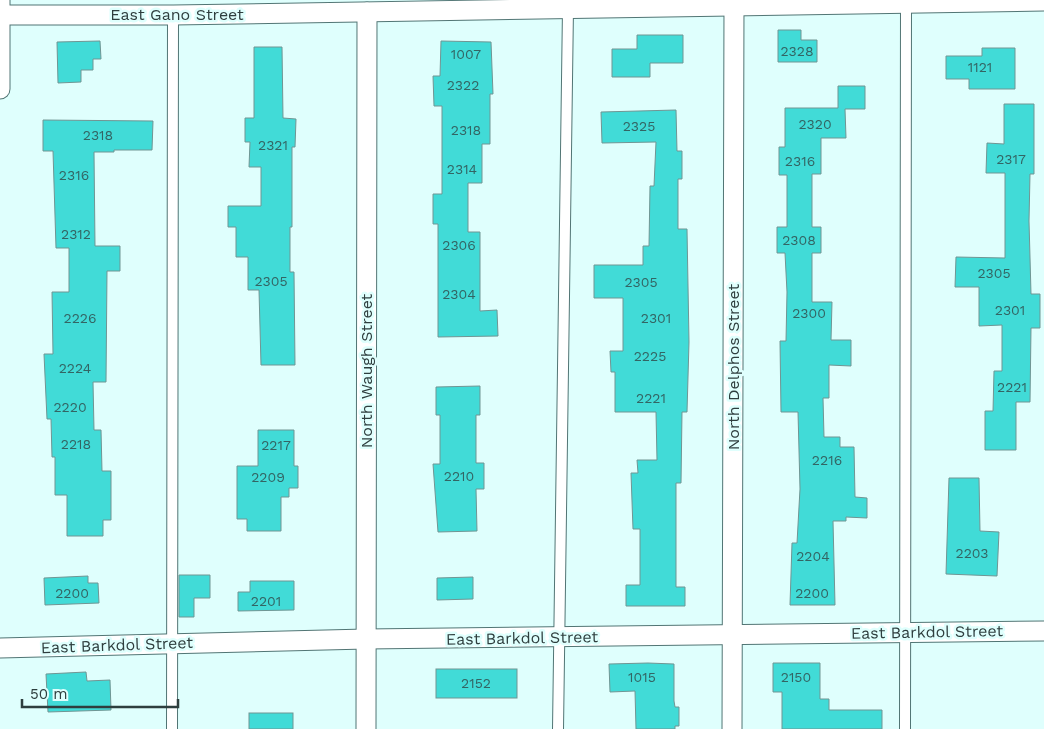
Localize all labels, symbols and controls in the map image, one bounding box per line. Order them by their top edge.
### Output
street label: East Gano Street [110,5,244,24]
house number: 2328 [780,43,814,59]
house number: 1007 [451,46,481,62]
house number: 1121 [968,59,992,75]
house number: 2322 [447,77,479,93]
house number: 2320 [798,116,832,132]
house number: 2325 [623,118,655,134]
house number: 2318 [451,122,481,138]
house number: 2318 [83,127,113,143]
house number: 2321 [258,137,288,153]
house number: 2317 [996,151,1026,167]
house number: 2316 [785,153,815,169]
house number: 2314 [447,161,477,177]
house number: 2316 [59,167,89,183]
house number: 2312 [61,226,91,242]
house number: 2308 [782,232,816,248]
house number: 2306 [442,237,476,253]
house number: 2305 [977,265,1011,281]
house number: 2305 [254,273,288,289]
house number: 2305 [624,274,658,290]
street label: North Delphos Street [724,283,743,450]
house number: 2304 [442,286,476,302]
street label: North Waugh Street [357,293,376,448]
house number: 2301 [995,302,1025,318]
house number: 2300 [792,305,826,321]
house number: 2226 [64,310,97,326]
house number: 2301 [641,310,671,326]
house number: 2225 [634,348,666,364]
house number: 2224 [59,360,91,376]
house number: 2221 [997,379,1027,395]
house number: 2221 [636,390,666,406]
house number: 2220 [53,399,87,415]
house number: 2218 [61,436,91,452]
house number: 2217 [261,437,291,453]
house number: 2216 [812,452,842,468]
house number: 2210 [444,468,474,484]
house number: 2209 [251,469,285,485]
house number: 2203 [956,545,988,561]
house number: 2204 [796,548,830,564]
house number: 2200 [55,585,89,601]
house number: 2200 [795,585,829,601]
house number: 2201 [251,593,281,609]
street label: East Barkdol Street [851,621,1004,643]
street label: East Barkdol Street [446,627,599,649]
street label: East Barkdol Street [41,633,194,657]
house number: 1015 [628,669,656,685]
house number: 2150 [781,669,811,685]
house number: 2152 [461,675,491,691]
scale bar [22,676,179,708]
text: 50 m [30,685,67,703]

